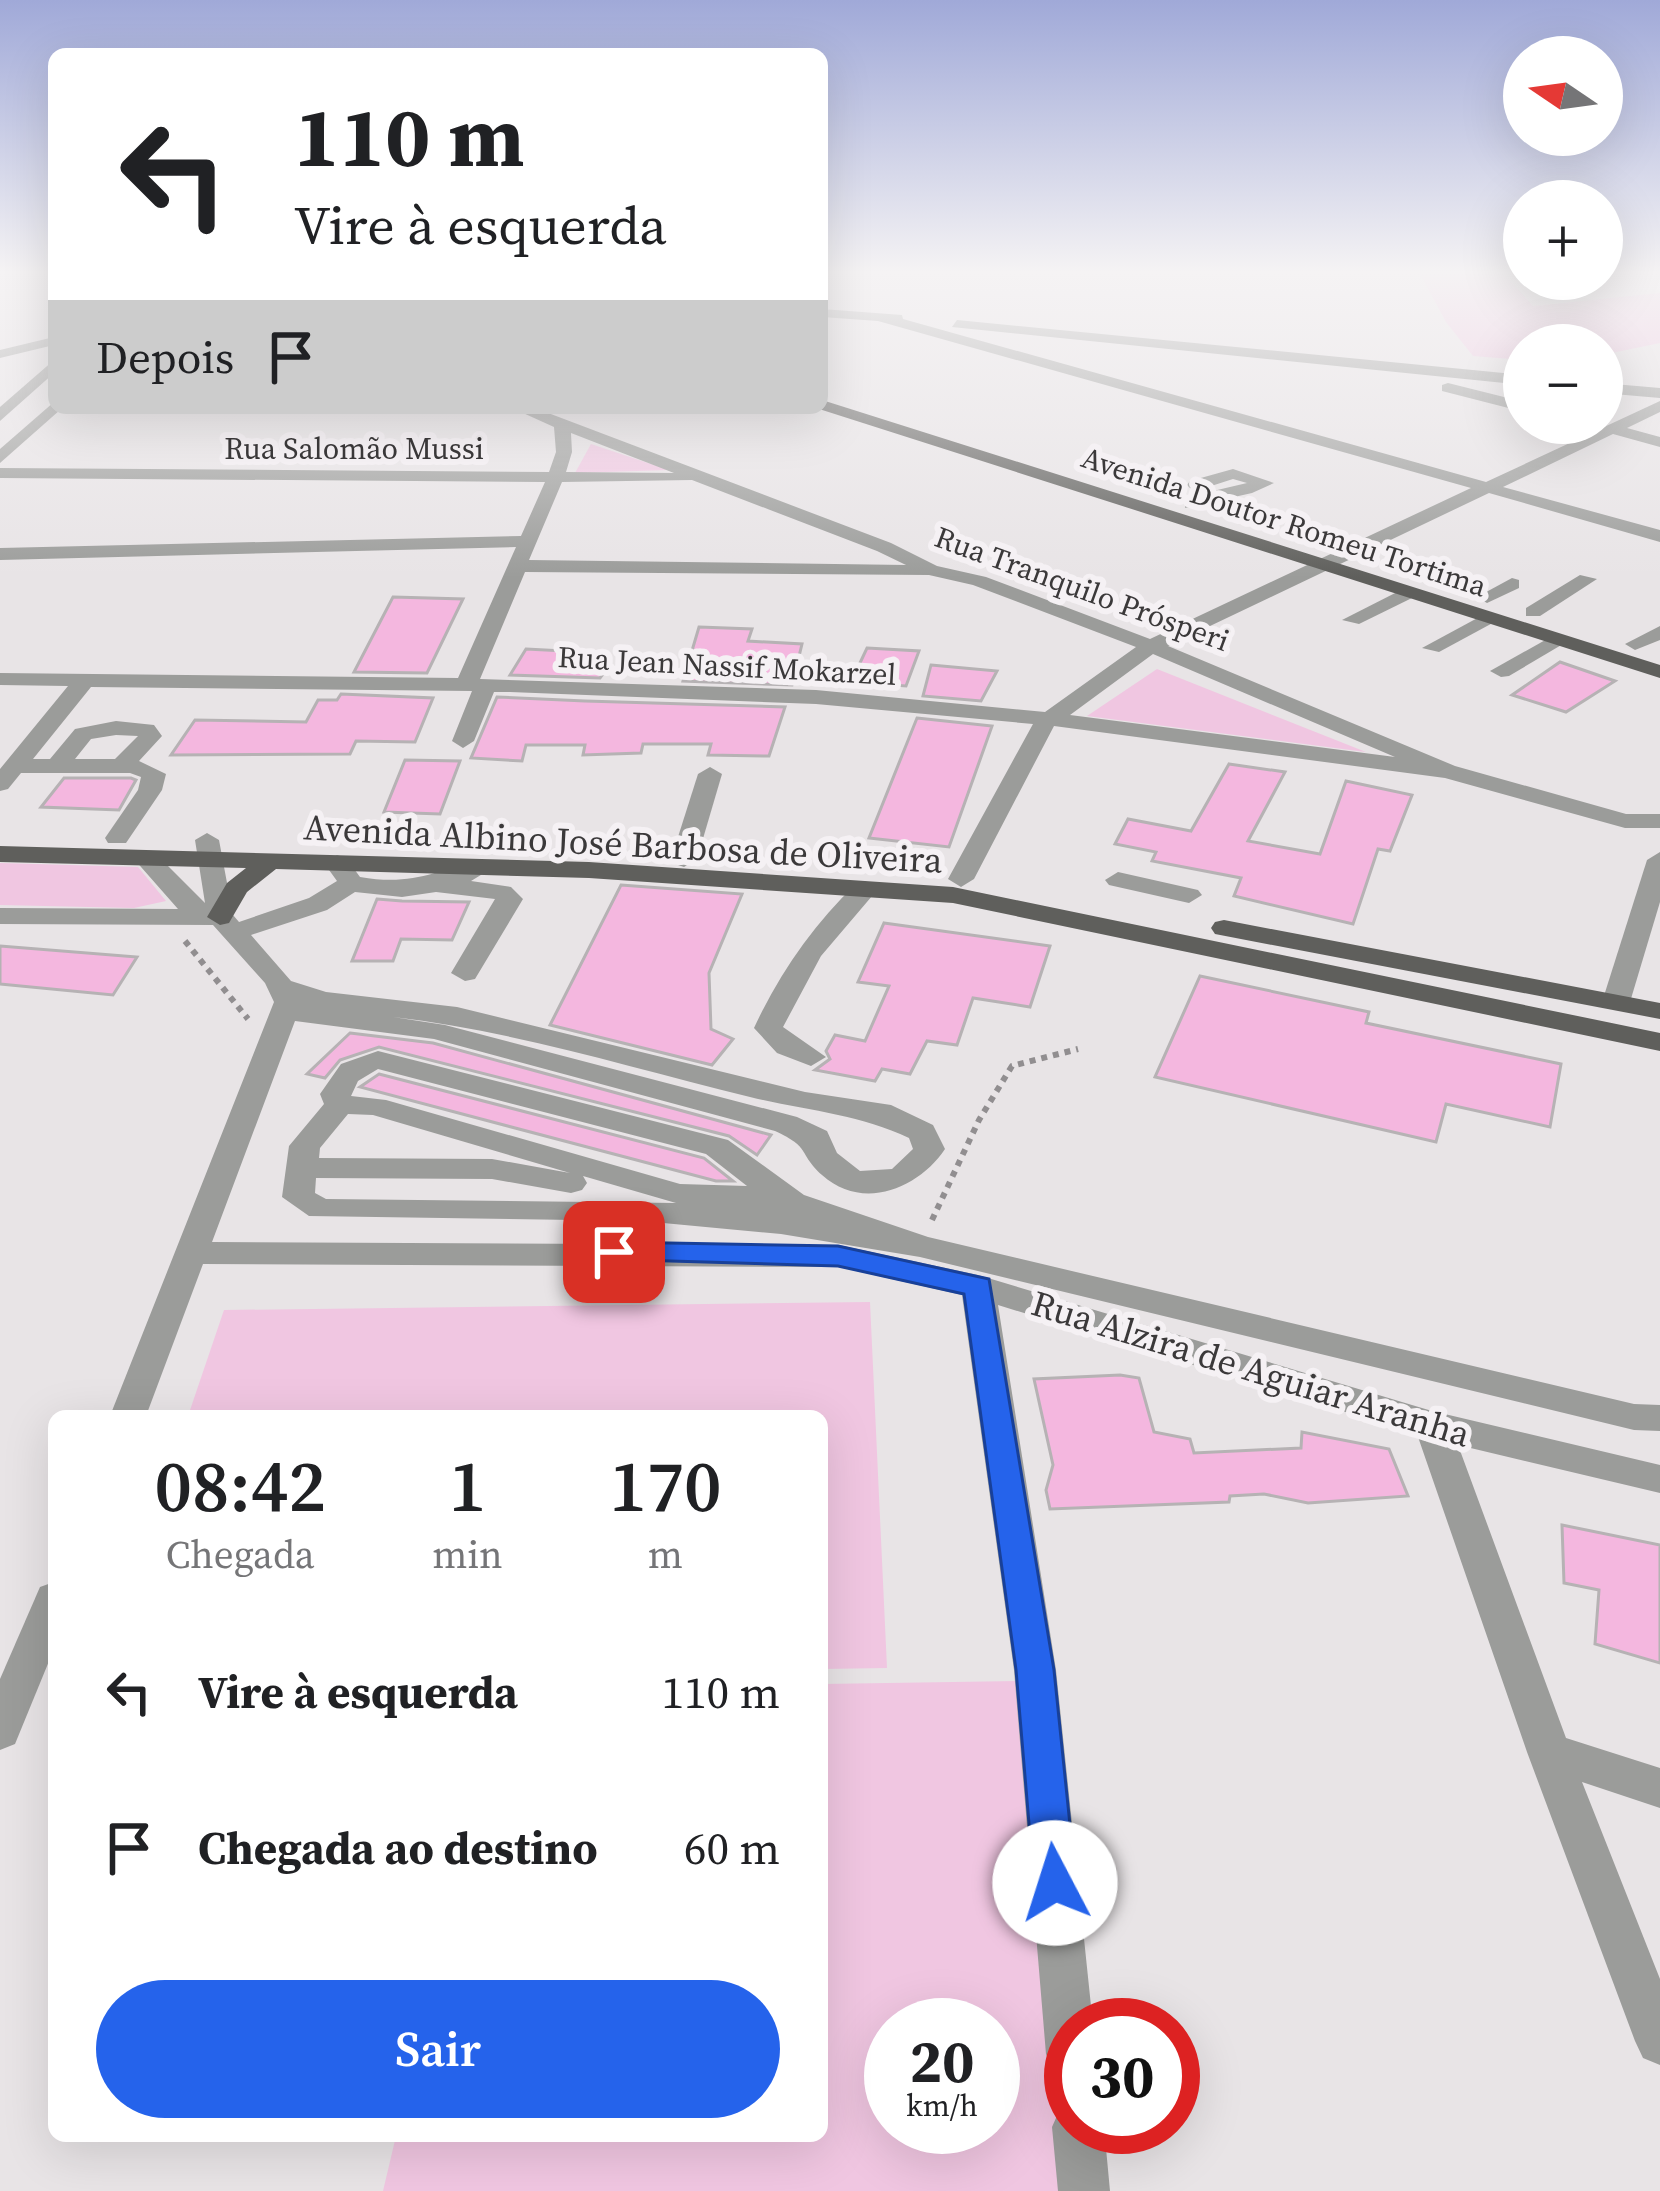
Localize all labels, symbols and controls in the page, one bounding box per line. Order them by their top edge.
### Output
north arrow [1503,36,1623,156]
map controls [1503,36,1623,444]
text: 110 m [294,79,525,194]
icon: left [96,96,252,252]
button: + [1503,180,1623,300]
text: Vire à esquerda [294,188,667,262]
icon: arrive [258,324,324,390]
button: − [1503,324,1623,444]
text: Depois [96,326,234,388]
street label: Rua Salomão Mussi [224,428,484,469]
street label: Avenida Doutor Romeu Tortima [1076,437,1493,607]
street label: Rua Tranquilo Prósperi [929,516,1235,661]
street label: Rua Jean Nassif Mokarzel [557,636,897,695]
street label: Avenida Albino José Barbosa de Oliveira [302,802,944,885]
pin [563,1201,665,1303]
icon: arrive [581,1219,647,1285]
street label: Rua Alzira de Aguiar Aranha [1026,1278,1477,1459]
text: 08:42 [154,1436,326,1535]
text: 1 [449,1436,486,1535]
text: 170 [609,1436,722,1535]
text: Chegada [166,1528,315,1581]
text: min [432,1528,503,1581]
text: m [648,1528,683,1581]
icon: left [96,1659,162,1725]
text: Vire à esquerda [198,1661,518,1723]
text: 110 m [661,1661,780,1723]
icon: arrive [96,1815,162,1881]
text: Chegada ao destino [198,1817,598,1879]
text: 60 m [684,1817,780,1879]
position arrow [992,1820,1118,1946]
button: Sair [96,1980,780,2118]
speed limit sign: 30 [1044,1998,1200,2154]
text: 20 [909,2020,975,2102]
text: km/h [906,2085,978,2126]

